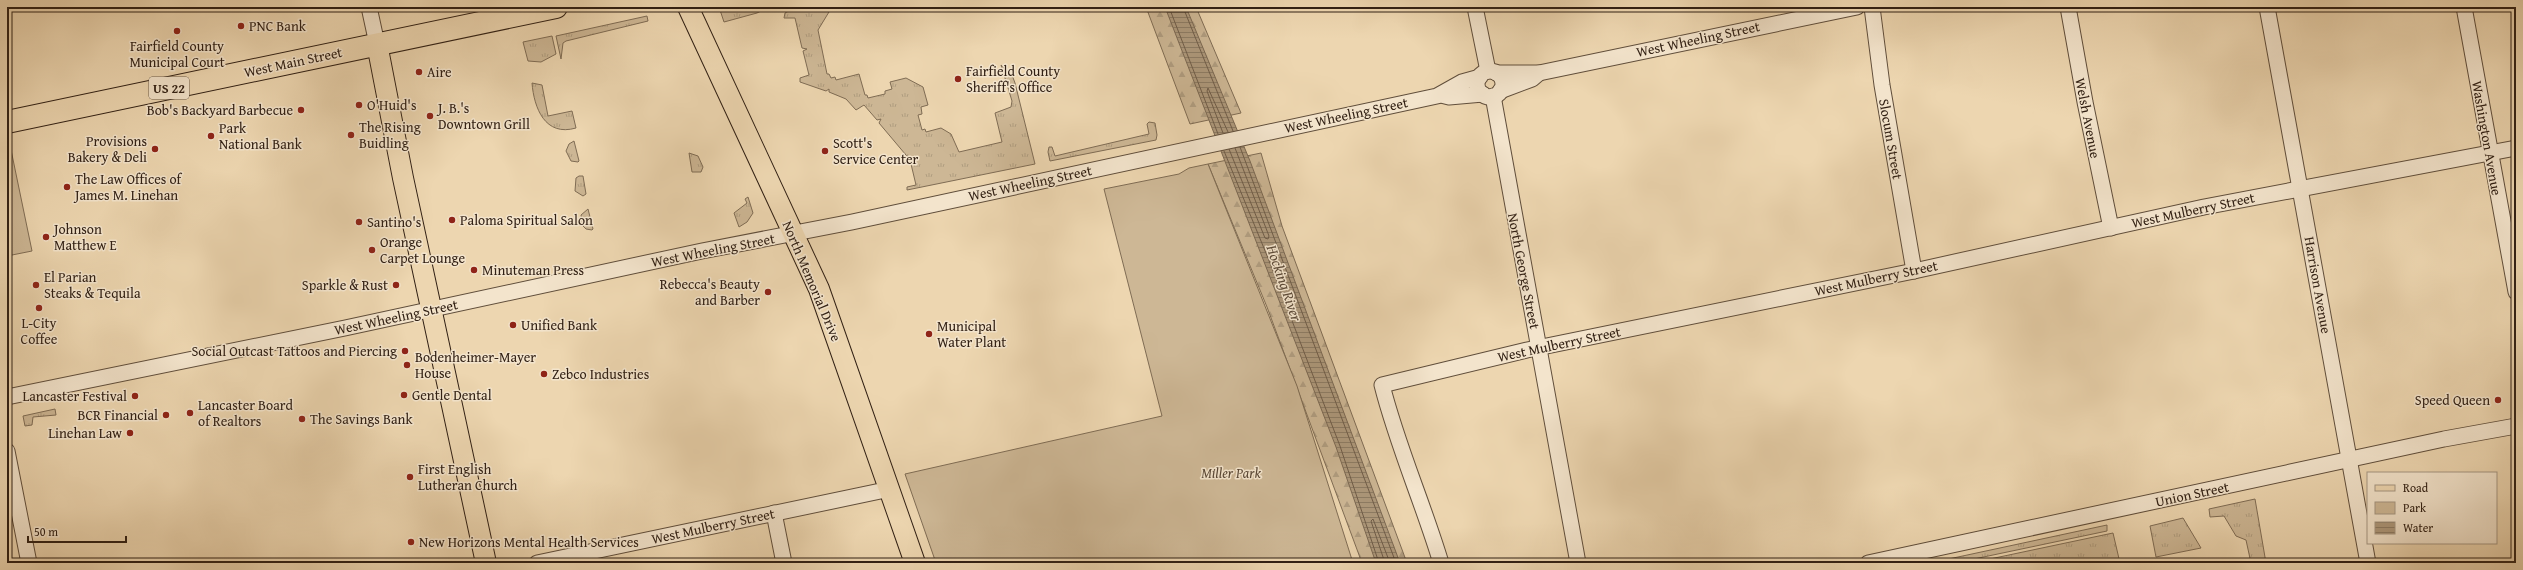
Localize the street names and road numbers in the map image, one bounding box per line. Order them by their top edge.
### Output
street label: West Wheeling Street [1634,16,1762,62]
street label: West Main Street [242,42,344,82]
street label: Welsh Avenue [2070,76,2106,160]
road number: US 22 [149,77,189,99]
street label: Washington Avenue [2467,79,2507,197]
street label: West Wheeling Street [1282,92,1410,138]
street label: Slocum Street [1874,97,1908,181]
street label: West Wheeling Street [966,160,1094,206]
street label: West Mulberry Street [2130,187,2256,233]
street label: North George Street [1503,211,1545,331]
street label: North Memorial Drive [778,218,847,345]
street label: West Wheeling Street [649,228,777,272]
street label: Harrison Avenue [2300,235,2336,335]
street label: West Mulberry Street [1813,255,1939,301]
street label: West Wheeling Street [332,294,460,340]
street label: West Mulberry Street [1496,321,1622,367]
street label: Union Street [2153,476,2231,512]
street label: West Mulberry Street [650,503,776,549]

